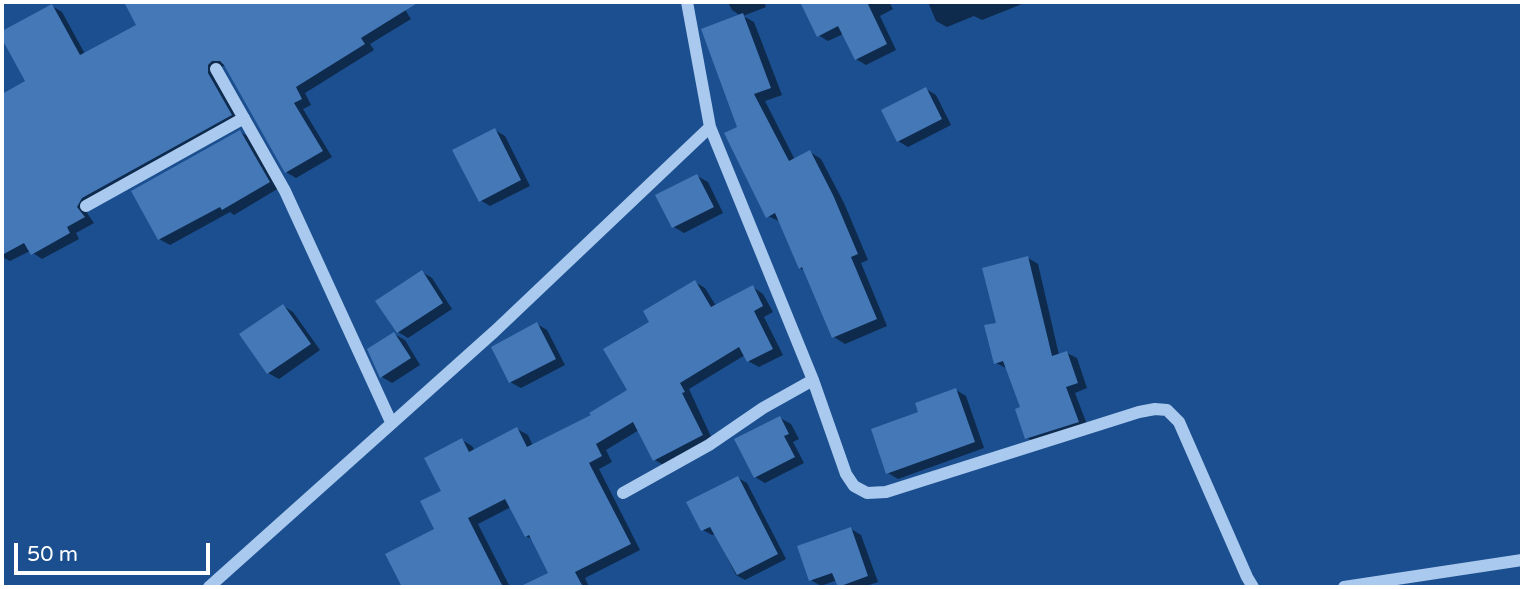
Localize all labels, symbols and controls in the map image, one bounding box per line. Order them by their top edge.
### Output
scale bar [18,530,214,574]
text: 50 m [27,542,78,567]

